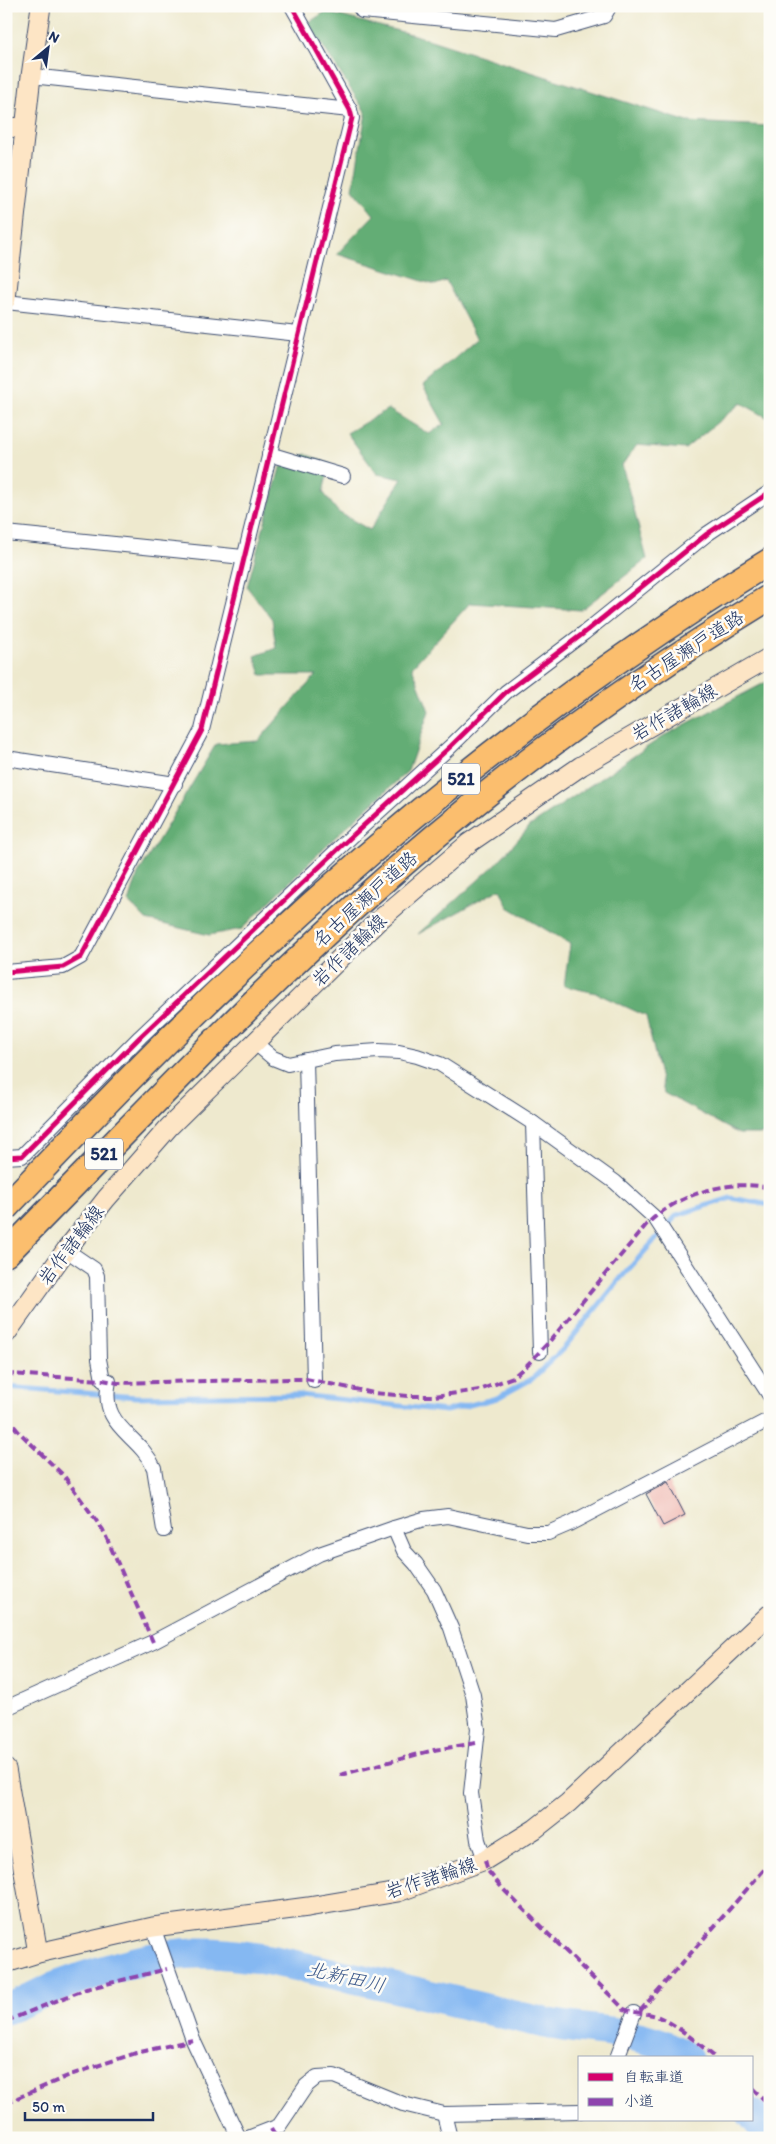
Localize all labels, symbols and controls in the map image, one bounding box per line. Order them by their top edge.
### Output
north arrow [22,22,72,72]
text: N [46,27,62,47]
street label: 名古屋瀬戸道路 [624,605,748,697]
street label: 岩作諸輪線 [627,678,721,746]
road number: 521 [442,764,480,794]
street label: 名古屋瀬戸道路 [308,846,422,952]
street label: 岩作諸輪線 [307,909,391,991]
road number: 521 [85,1138,123,1170]
street label: 岩作諸輪線 [33,1200,109,1290]
street label: 岩作諸輪線 [382,1852,480,1904]
water label: 北新田川 [304,1956,388,1998]
legend [578,2056,754,2122]
text: 自転車道 [624,2068,684,2086]
scale bar [25,2089,152,2121]
text: 小道 [624,2092,654,2110]
text: 50 m [32,2098,65,2116]

